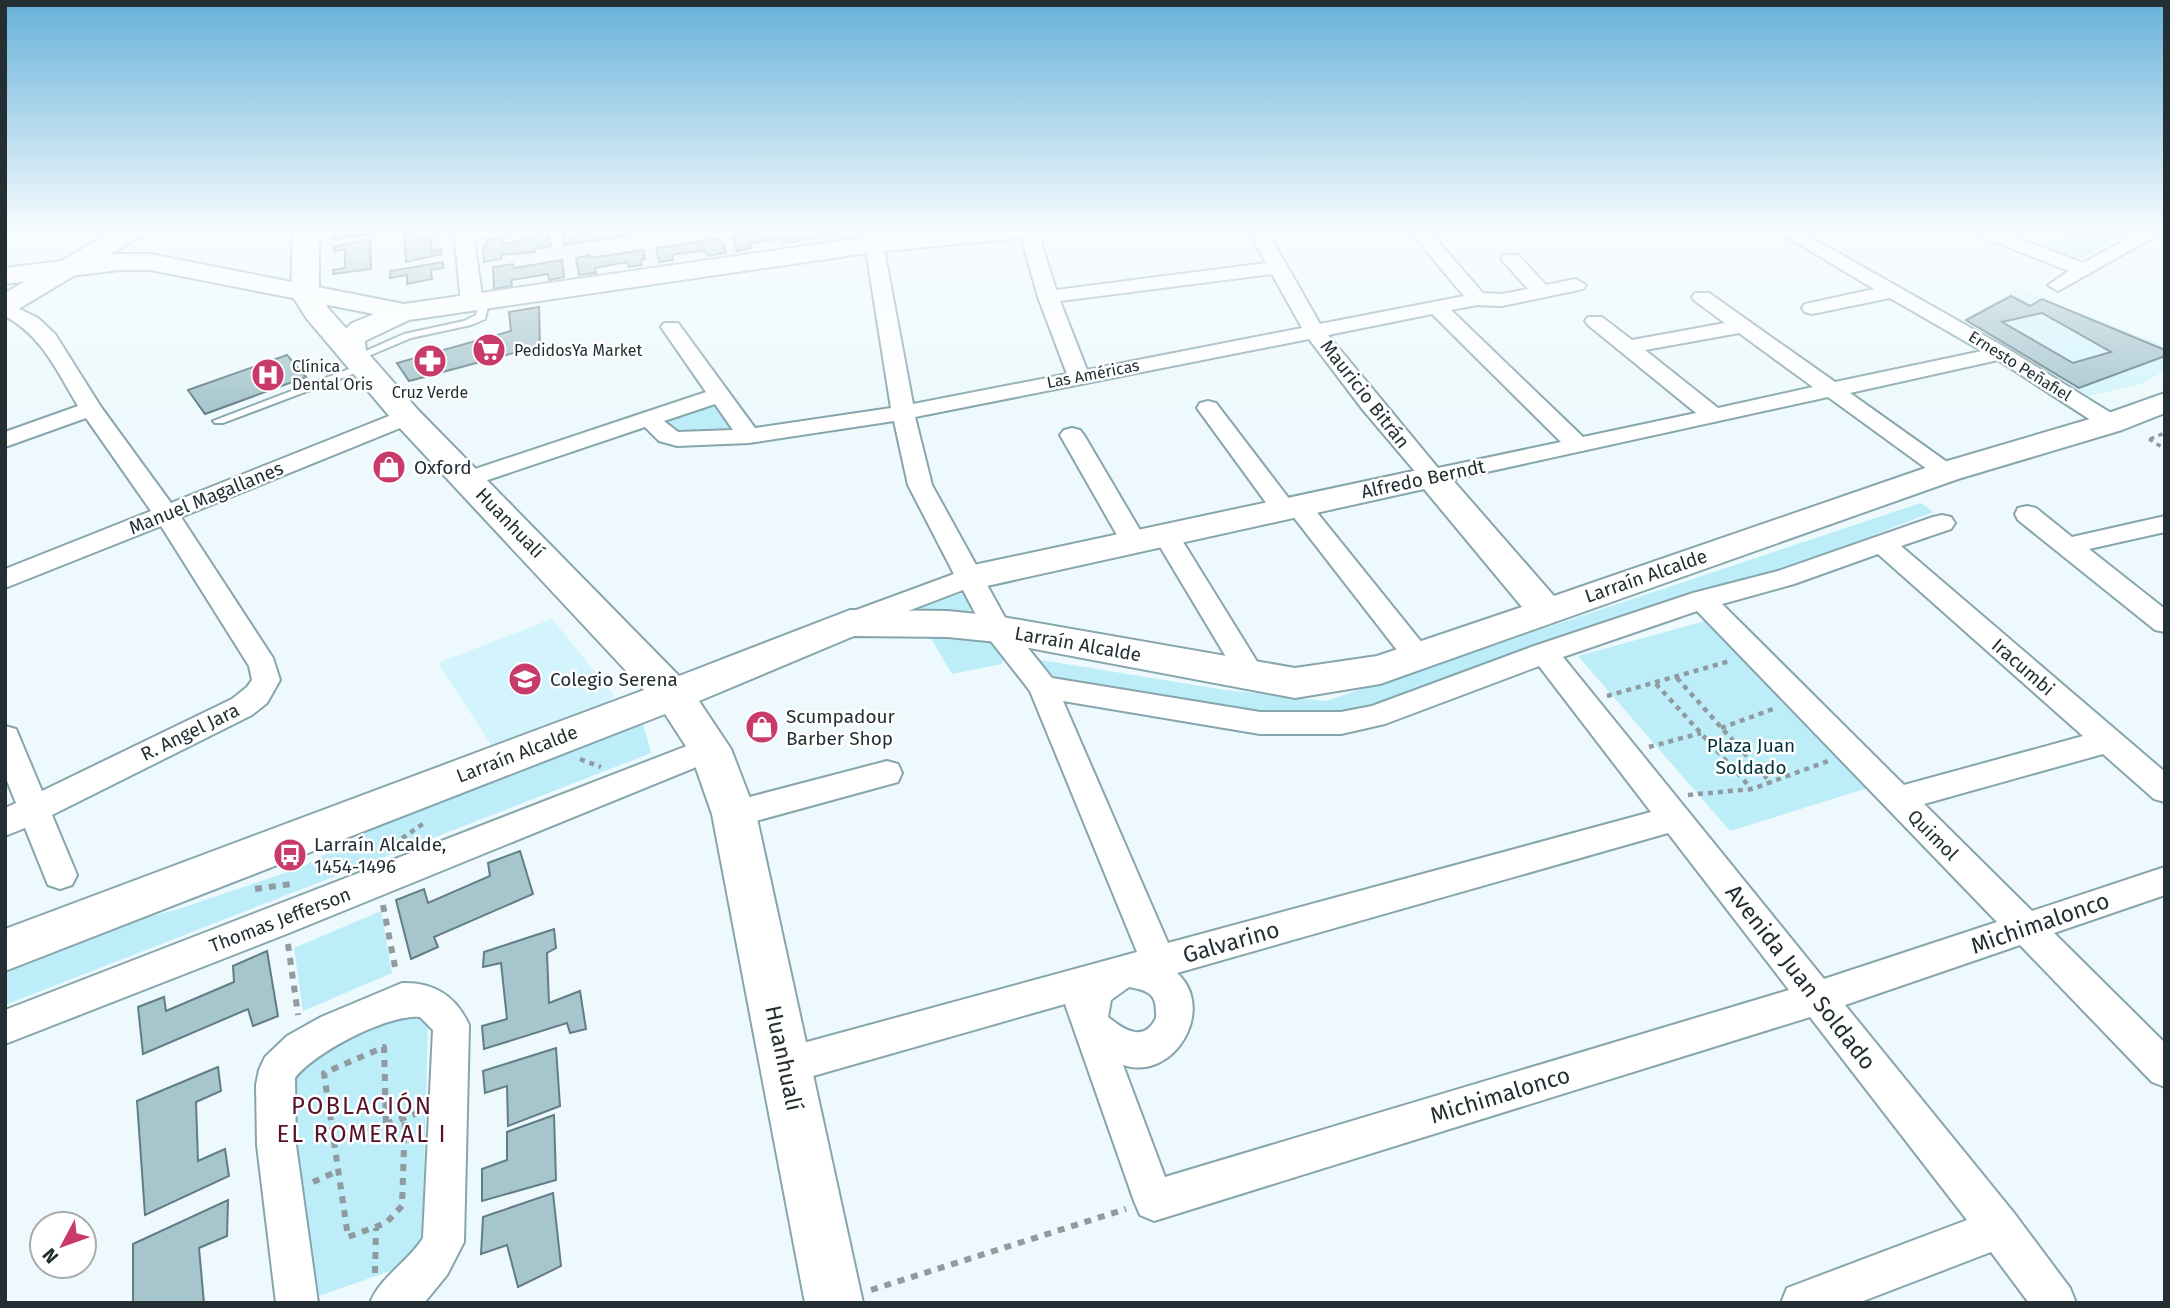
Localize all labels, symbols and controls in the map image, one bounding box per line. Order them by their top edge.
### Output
street label: Ernesto Peñafiel [1965,327,2075,405]
supermarket icon: PedidosYa Market [470,331,508,369]
street label: Mauricio Bitrán [1316,335,1414,453]
place label: PedidosYa Market [514,341,643,360]
pharmacy icon: Cruz Verde [411,342,449,380]
hospital icon: Clínica Dental Oris [249,356,287,394]
street label: Las Américas [1045,356,1141,392]
place label: Clínica Dental Oris [292,357,373,394]
place label: Cruz Verde [392,383,468,402]
shop icon: Oxford [370,448,408,486]
street label: Alfredo Berndt [1359,455,1487,503]
street label: Manuel Magallanes [125,456,287,539]
place label: Oxford [414,456,472,479]
street label: Huanhualí [471,483,549,563]
street label: Larraín Alcalde [1582,544,1710,608]
street label: Larraín Alcalde [1013,622,1143,666]
street label: Iracumbi [1987,634,2059,700]
school or university icon: Colegio Serena [506,660,544,698]
place label: Colegio Serena [550,668,678,691]
street label: R. Angel Jara [137,698,243,766]
place label: Scumpadour Barber Shop [786,705,896,750]
shop icon: Scumpadour Barber Shop [743,708,781,746]
street label: Larraín Alcalde [453,720,581,788]
park label: Plaza Juan Soldado [1707,734,1795,779]
street label: Quimol [1903,805,1964,866]
place label: Larraín Alcalde, 1454-1496 [314,833,446,878]
bus stop icon: Larraín Alcalde, 1454-1496 [271,836,309,874]
street label: Avenida Juan Soldado [1720,879,1882,1075]
street label: Thomas Jefferson [206,882,354,958]
street label: Michimalonco [1967,886,2113,960]
street label: Galvarino [1180,915,1282,969]
street label: Huanhualí [759,1003,809,1113]
street label: Michimalonco [1427,1060,1573,1130]
district label: POBLACIÓN EL ROMERAL I [276,1091,448,1148]
north arrow [28,1210,98,1280]
text: N [38,1244,63,1268]

